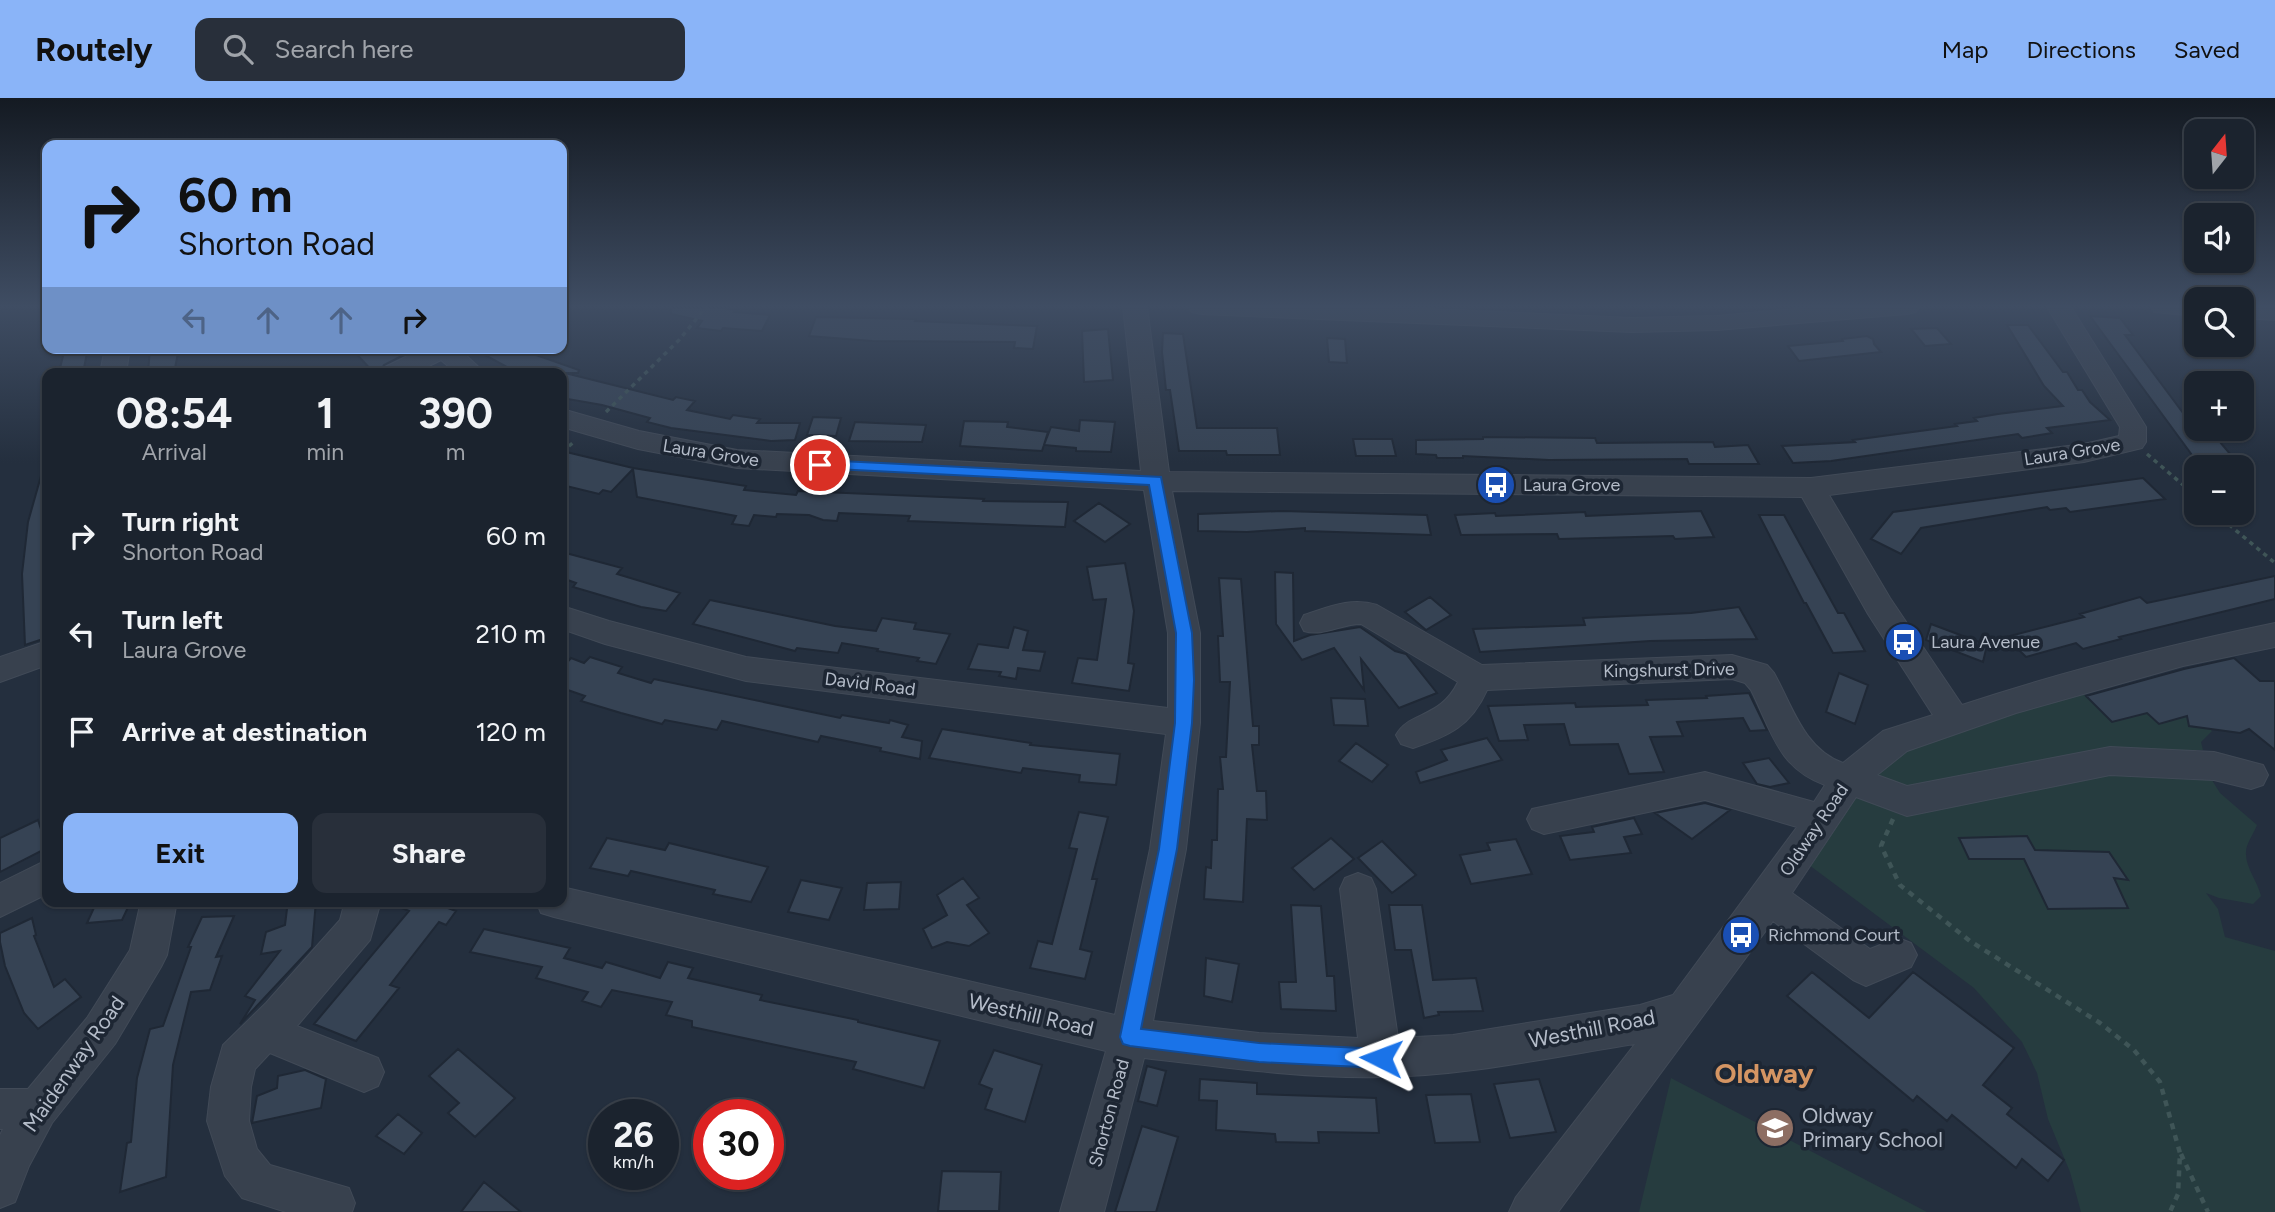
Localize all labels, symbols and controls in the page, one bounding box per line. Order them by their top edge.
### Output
search box [195,18,685,81]
text: Routely [35,30,153,69]
icon: search [219,30,257,68]
text: Search here [275,33,414,65]
text: Map [1942,35,1988,64]
text: Directions [2026,35,2136,64]
text: Saved [2174,35,2240,64]
north arrow [2184,119,2254,189]
map controls [2184,119,2254,525]
text: 60 m [178,165,293,224]
icon: right [63,168,154,259]
button: sound [2184,203,2254,273]
text: Shorton Road [178,225,375,263]
button: search [2184,287,2254,357]
icon: left [176,301,214,339]
icon: ahead [249,301,287,339]
icon: ahead [322,301,360,339]
icon: right [395,301,433,339]
button: + [2184,371,2254,441]
text: 08:54 [116,388,233,439]
text: 1 [316,388,334,439]
text: 390 [418,388,493,439]
street label: Laura Grove [2022,434,2122,470]
street label: Laura Grove [661,435,761,471]
pin [790,435,850,495]
text: Arrival [142,438,207,466]
text: min [306,438,344,466]
text: m [446,438,465,466]
icon: arrive [801,446,839,484]
button: − [2184,455,2254,525]
bus stop icon: Laura Grove [1475,464,1517,506]
place label: Laura Grove [1523,474,1620,496]
text: Turn right [122,506,239,538]
icon: right [63,517,101,555]
text: 60 m [486,520,546,552]
text: Shorton Road [122,538,264,566]
text: Turn left [122,604,223,636]
icon: left [63,615,101,653]
text: 210 m [476,618,546,650]
bus stop icon: Laura Avenue [1883,621,1925,663]
place label: Laura Avenue [1931,631,2040,653]
text: Laura Grove [122,636,246,664]
street label: Kingshurst Drive [1603,658,1735,682]
street label: David Road [823,668,917,700]
icon: arrive [63,713,101,751]
text: Arrive at destination [122,716,367,748]
text: 120 m [476,716,546,748]
street label: Oldway Road [1775,780,1853,880]
button: Exit [63,813,298,893]
button: Share [312,813,546,893]
bus stop icon: Richmond Court [1720,914,1762,956]
place label: Richmond Court [1768,924,1901,946]
street label: Westhill Road [966,988,1096,1041]
street label: Maidenway Road [17,991,130,1136]
street label: Westhill Road [1527,1004,1657,1053]
position arrow [1344,1021,1418,1095]
district label: Oldway [1714,1056,1814,1090]
street label: Shorton Road [1084,1057,1134,1169]
speed limit sign: 30 [693,1099,784,1190]
place label: Oldway Primary School [1802,1103,1943,1152]
school or university icon: Oldway Primary School [1754,1107,1796,1149]
text: 26 [613,1114,654,1156]
text: km/h [613,1151,654,1173]

